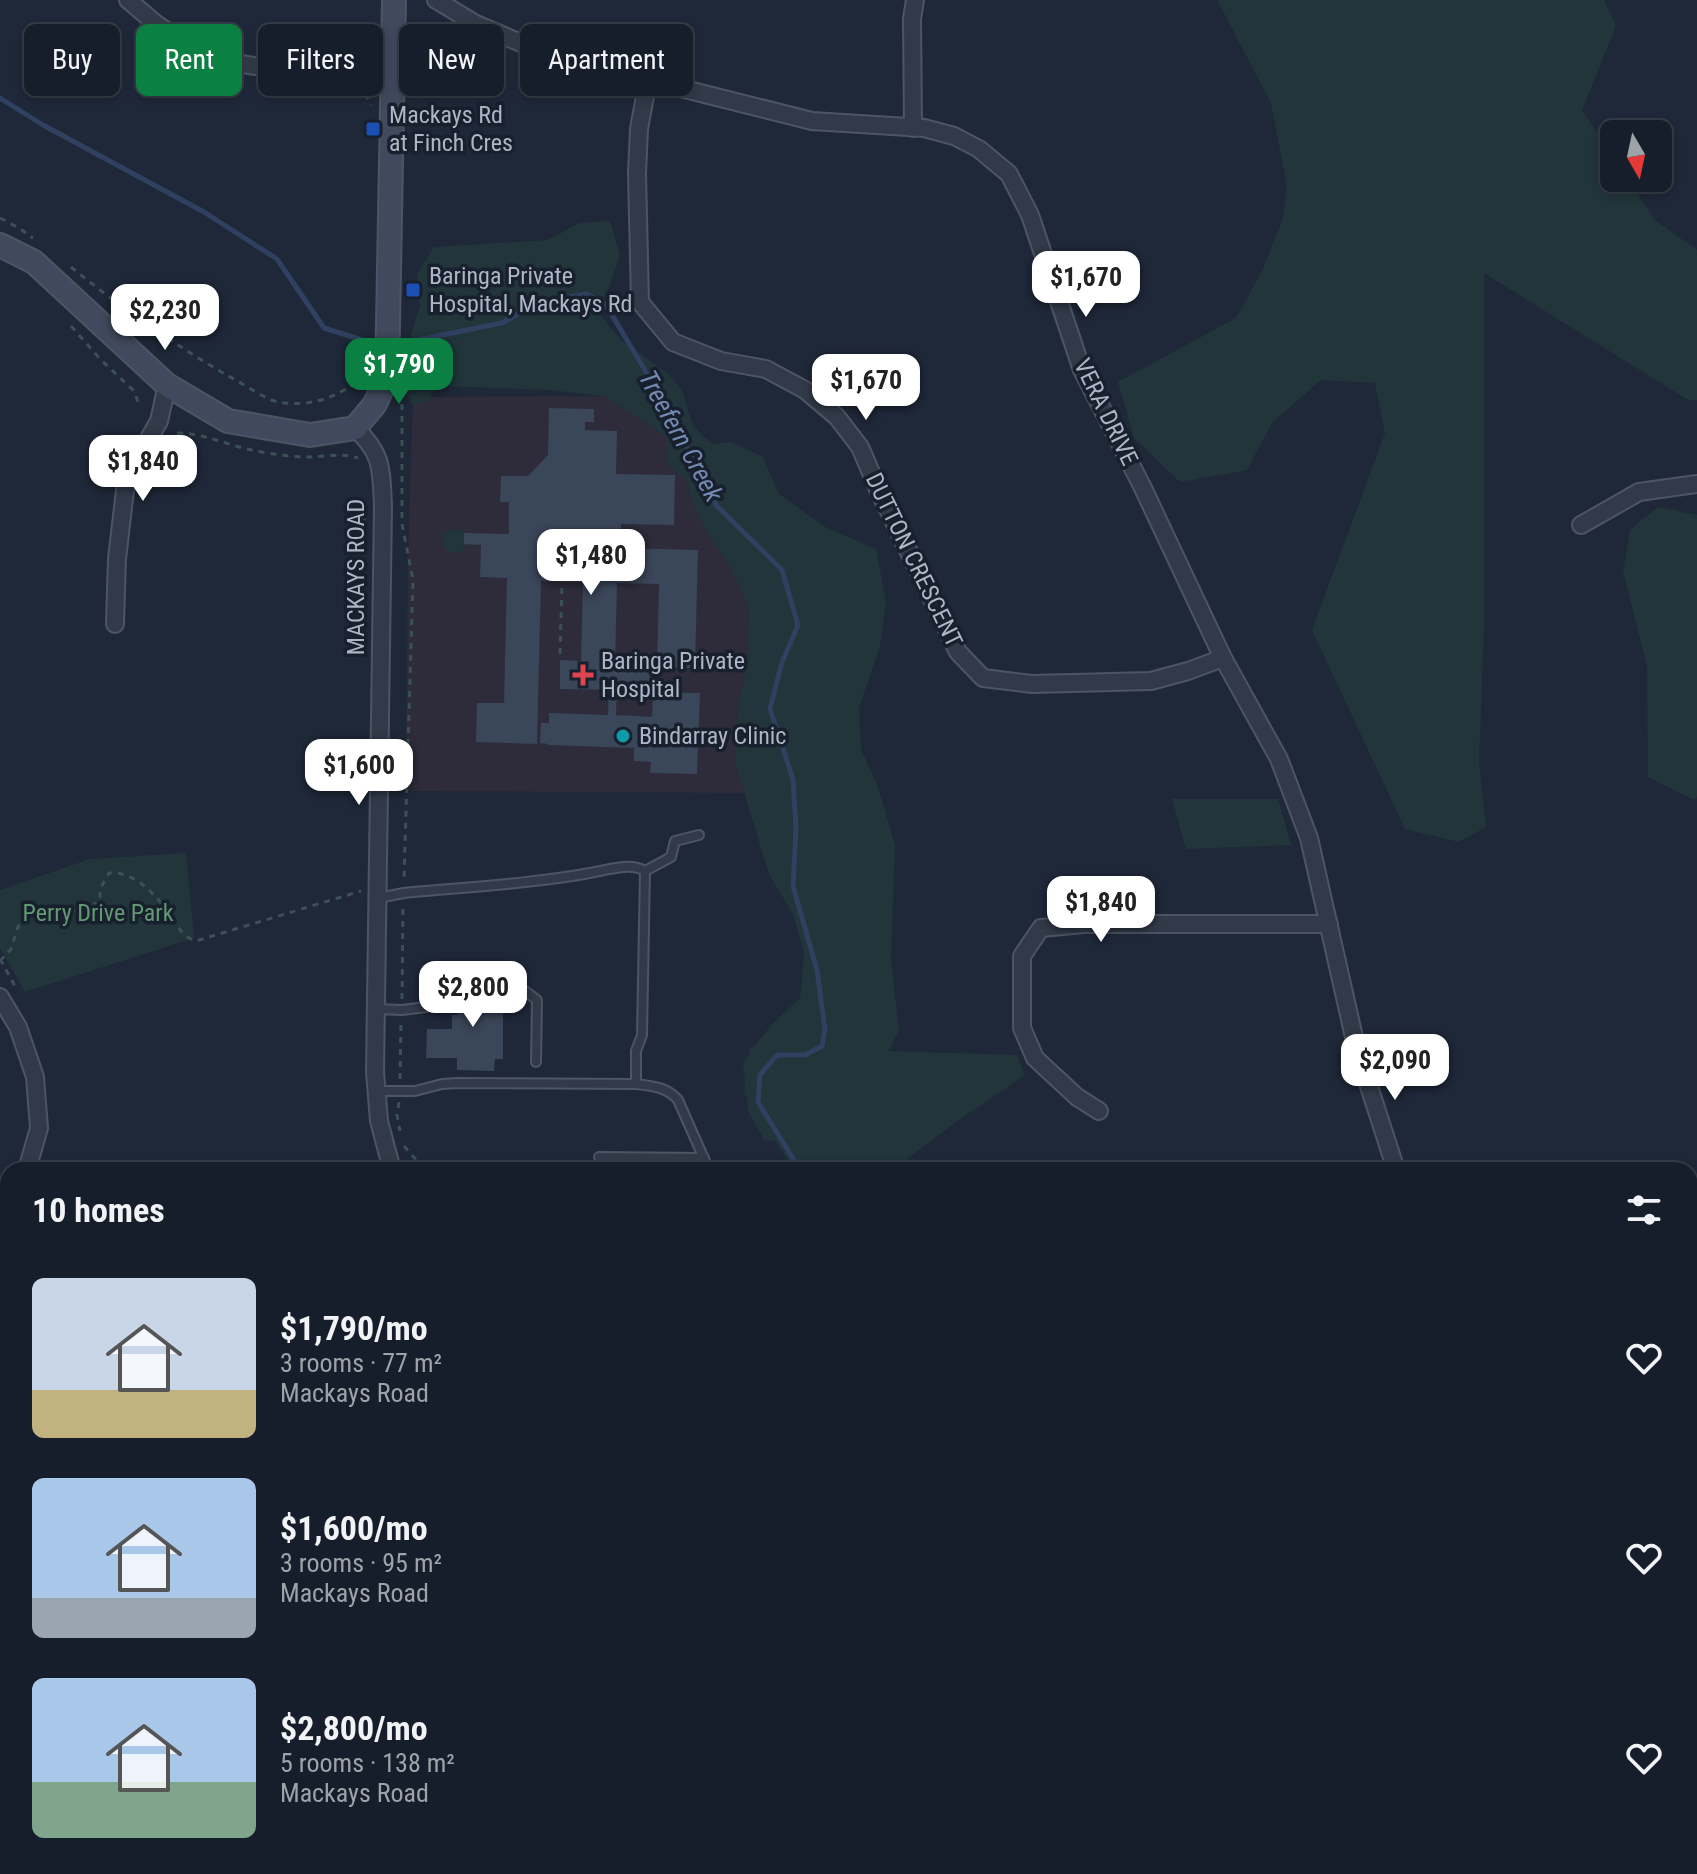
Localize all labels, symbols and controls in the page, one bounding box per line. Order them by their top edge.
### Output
chip: Buy [24,24,120,96]
chip: Rent [136,24,242,96]
chip: Filters [258,24,383,96]
chip: New [399,24,504,96]
chip: Apartment [520,24,693,96]
place label: Mackays Rd at Finch Cres [389,101,513,157]
marker: Mackays Rd at Finch Cres [364,120,382,138]
north arrow [1600,120,1672,192]
map controls [1600,120,1672,192]
pin: $1,670 [1021,251,1151,319]
place label: Baringa Private Hospital, Mackays Rd [429,262,633,318]
text: $1,670 [1050,262,1122,292]
marker: Baringa Private Hospital, Mackays Rd [404,281,422,299]
pin: $2,230 [100,284,230,352]
text: $2,230 [129,295,201,325]
pin: $1,790 [334,338,464,406]
text: $1,790 [363,349,435,379]
pin: $1,670 [801,354,931,422]
street label: VERA DRIVE [1068,354,1144,470]
water label: Treefern Creek [633,365,730,507]
text: $1,670 [830,365,902,395]
pin: $1,840 [78,435,208,503]
text: $1,840 [107,446,179,476]
street label: DUTTON CRESCENT [860,468,968,652]
street label: MACKAYS ROAD [342,499,370,655]
pin: $1,480 [526,529,656,597]
text: $1,480 [555,540,627,570]
place label: Baringa Private Hospital [601,647,745,703]
marker: Baringa Private Hospital [572,664,594,686]
place label: Bindarray Clinic [639,722,786,750]
marker: Bindarray Clinic [614,727,632,745]
pin: $1,600 [294,739,424,807]
text: $1,600 [323,750,395,780]
pin: $1,840 [1036,876,1166,944]
text: $1,840 [1065,887,1137,917]
park label: Perry Drive Park [23,899,174,927]
pin: $2,800 [408,961,538,1029]
text: $2,800 [437,972,509,1002]
pin: $2,090 [1330,1034,1460,1102]
text: $2,090 [1359,1045,1431,1075]
icon: filters [1622,1188,1666,1232]
text: 10 homes [32,1190,165,1230]
text: $1,790/mo [280,1308,428,1348]
icon: home [96,1310,192,1406]
icon: heart [1622,1336,1666,1380]
text: 3 rooms · 77 m² [280,1348,442,1378]
text: Mackays Road [280,1378,429,1408]
text: $1,600/mo [280,1508,428,1548]
icon: home [96,1510,192,1606]
icon: heart [1622,1536,1666,1580]
text: 3 rooms · 95 m² [280,1548,442,1578]
text: Mackays Road [280,1578,429,1608]
text: $2,800/mo [280,1708,428,1748]
icon: home [96,1710,192,1806]
icon: heart [1622,1736,1666,1780]
text: 5 rooms · 138 m² [280,1748,455,1778]
text: Mackays Road [280,1778,429,1808]

